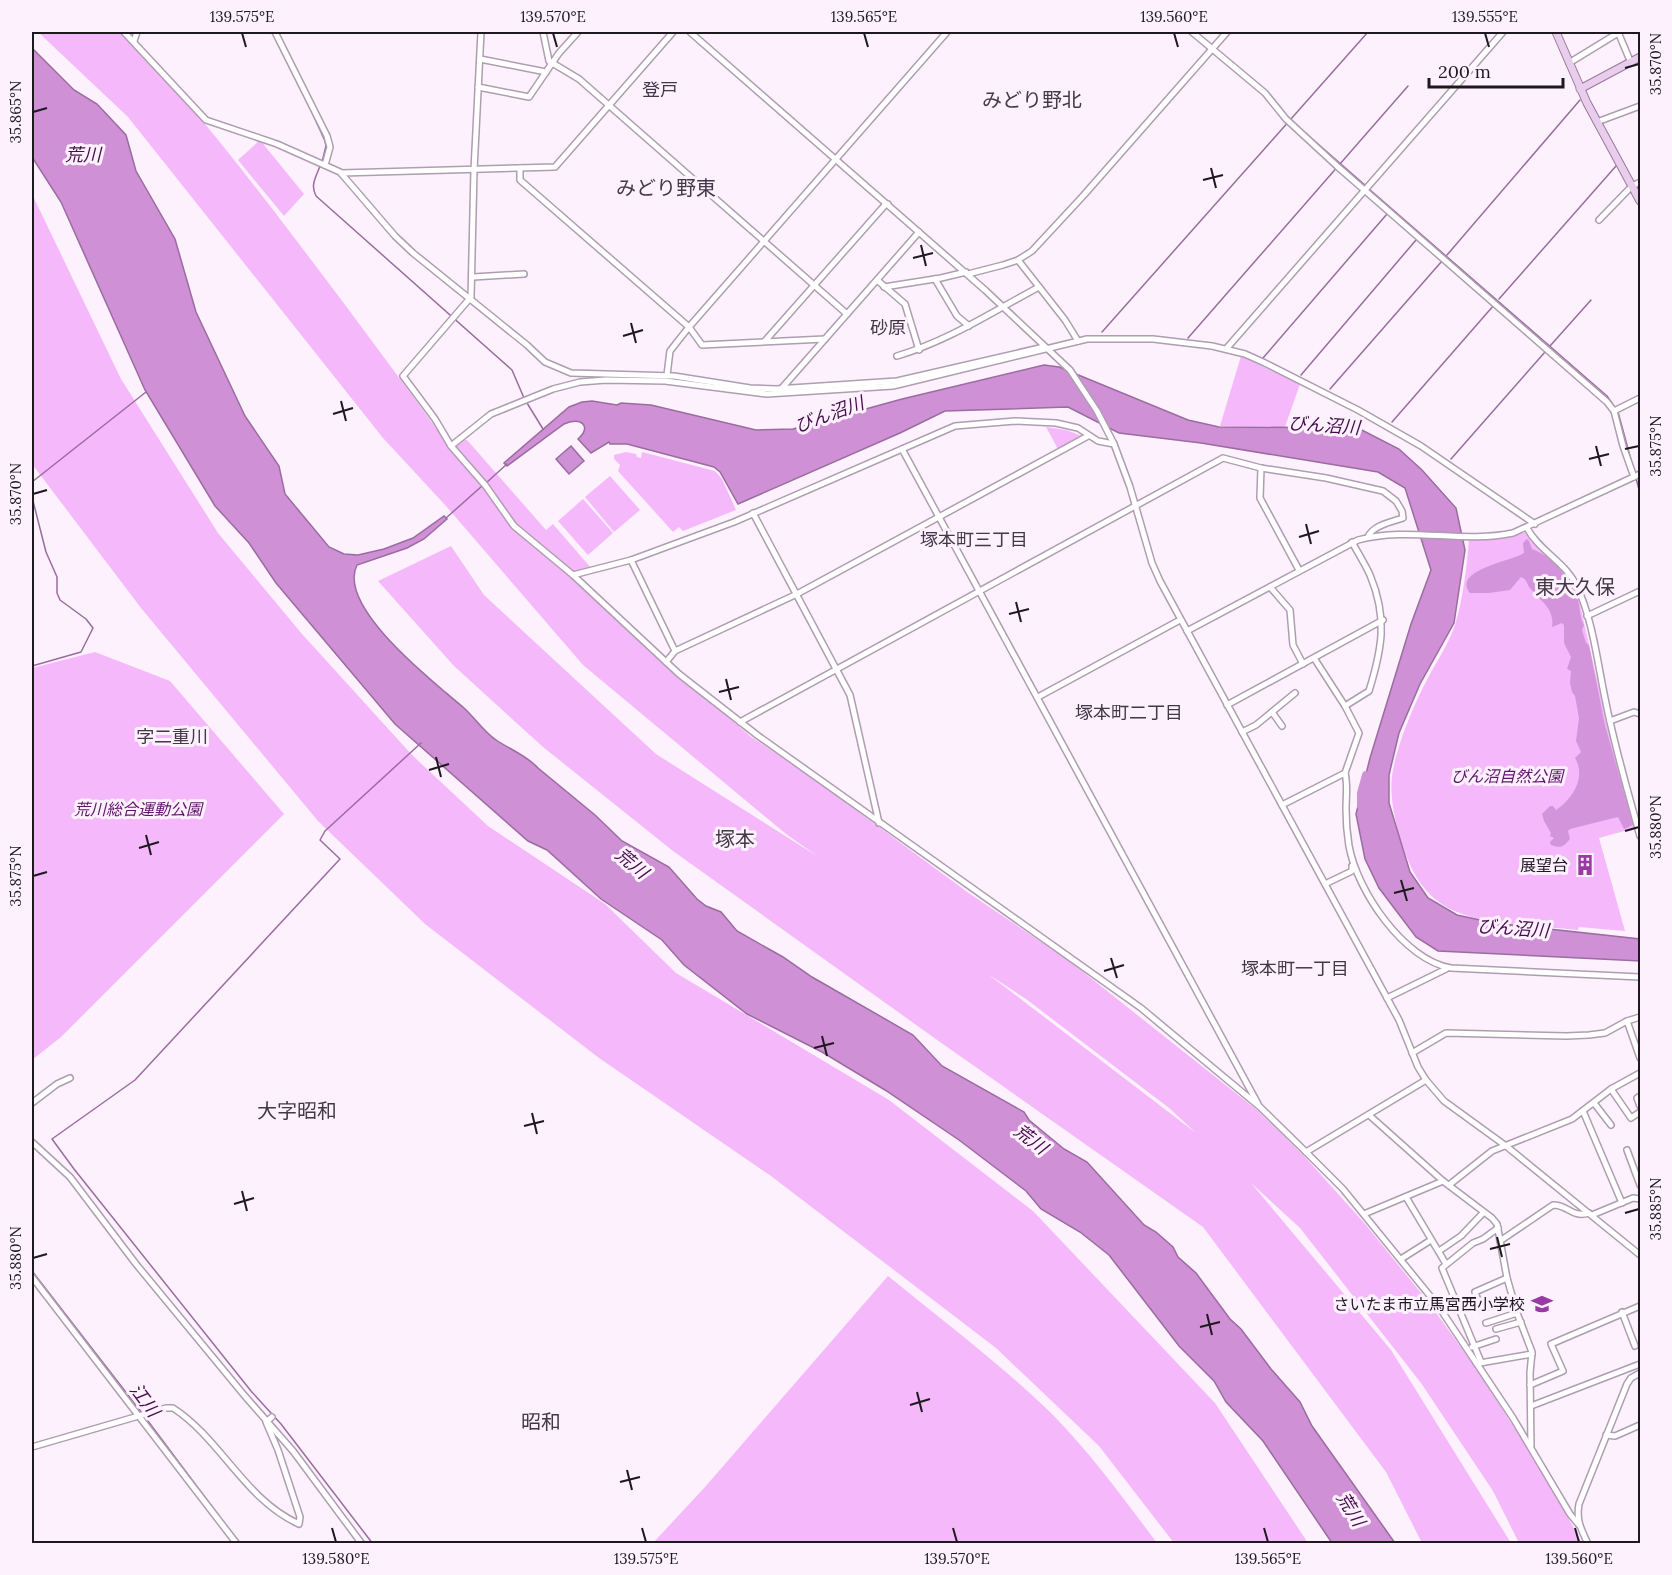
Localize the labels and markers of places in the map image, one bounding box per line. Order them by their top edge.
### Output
building icon: 展望台 [1573,853,1597,877]
place label: 展望台 [1520,855,1568,875]
school or university icon: さいたま市立馬宮西小学校 [1530,1292,1554,1316]
place label: さいたま市立馬宮西小学校 [1333,1294,1525,1314]

